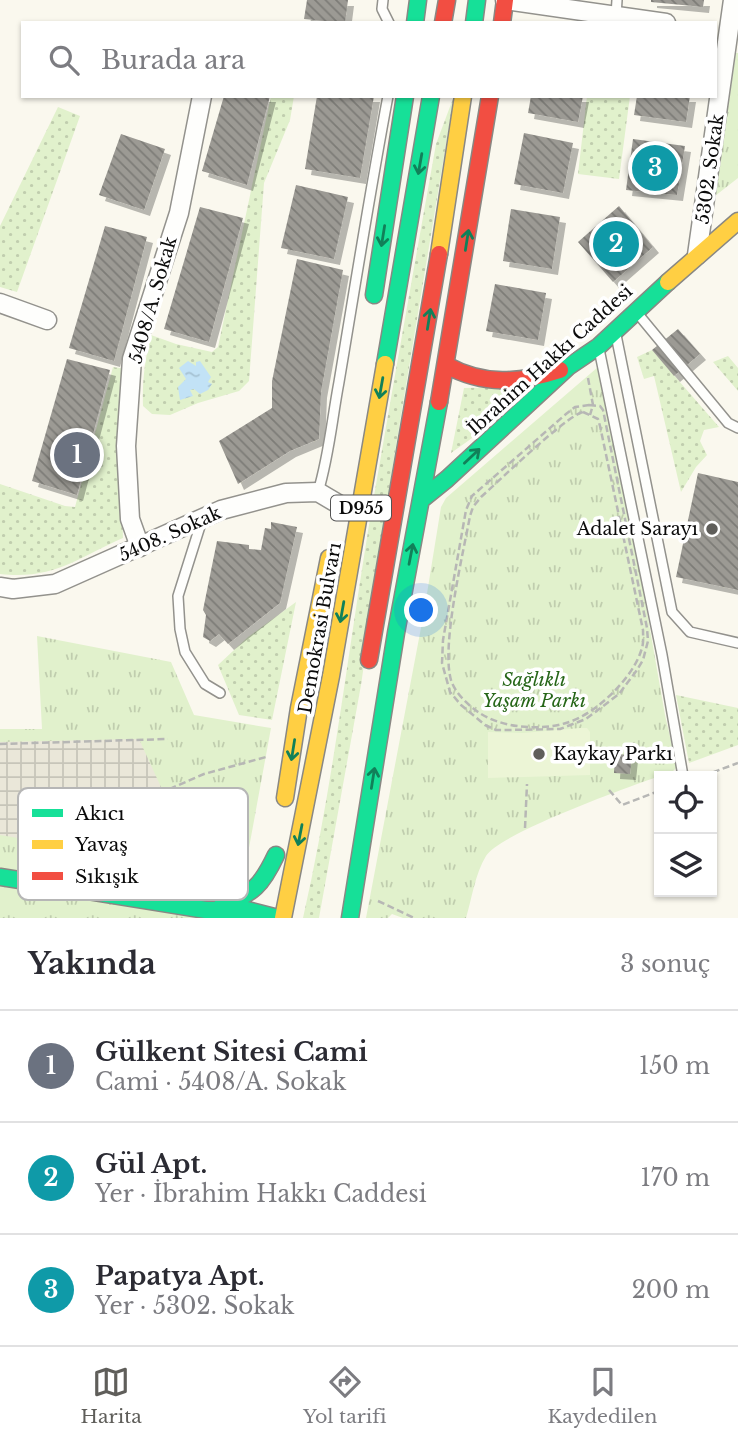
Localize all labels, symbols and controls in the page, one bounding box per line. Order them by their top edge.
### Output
search box [21,21,717,98]
icon: search [45,41,83,79]
text: Burada ara [101,44,245,76]
street label: 5302. Sokak [691,113,729,225]
pin: 3 [632,142,678,194]
one-way arrow [413,152,426,174]
pin: 2 [593,218,639,270]
one-way arrow [376,224,389,247]
one-way arrow [461,229,474,252]
street label: 5408/A. Sokak [124,234,182,366]
street label: İbrahim Hakkı Caddesi [462,279,637,440]
one-way arrow [423,308,436,331]
one-way arrow [374,376,387,399]
pin: 1 [54,429,100,481]
one-way arrow [463,448,481,464]
road number: D955 [331,495,391,520]
street label: 5408. Sokak [115,502,225,566]
place label: Adalet Sarayı [576,518,698,540]
marker: Adalet Sarayı [704,521,720,537]
street label: Demokrasi Bulvarı [294,541,346,715]
one-way arrow [404,543,418,566]
your location [404,593,438,627]
one-way arrow [335,600,349,623]
park label: Sağlıklı Yaşam Parkı [482,669,586,712]
one-way arrow [286,738,299,761]
place label: Kaykay Parkı [553,743,673,765]
marker: Kaykay Parkı [531,746,547,762]
one-way arrow [367,767,380,790]
map controls [654,771,717,897]
button: locate [654,771,717,834]
legend [18,788,248,900]
text: Akıcı [74,802,125,825]
one-way arrow [293,823,306,846]
text: Yavaş [74,833,128,856]
button: layers [654,834,717,897]
text: Sıkışık [75,865,139,888]
text: Yakında [28,945,156,982]
text: 3 sonuç [620,950,710,978]
text: Gülkent Sitesi Cami [95,1036,368,1068]
text: 1 [46,1052,56,1080]
text: 150 m [639,1052,710,1080]
text: Cami · 5408/A. Sokak [95,1068,346,1096]
text: Gül Apt. [95,1148,207,1180]
text: 2 [44,1164,58,1192]
text: 170 m [640,1164,710,1192]
text: Yer · İbrahim Hakkı Caddesi [95,1180,427,1208]
text: Papatya Apt. [95,1260,264,1292]
text: 3 [44,1276,58,1304]
text: 200 m [632,1276,710,1304]
text: Yer · 5302. Sokak [95,1292,294,1320]
tab: Harita [81,1363,142,1428]
tab: Yol tarifi [303,1363,387,1428]
tab: Kaydedilen [548,1363,657,1428]

